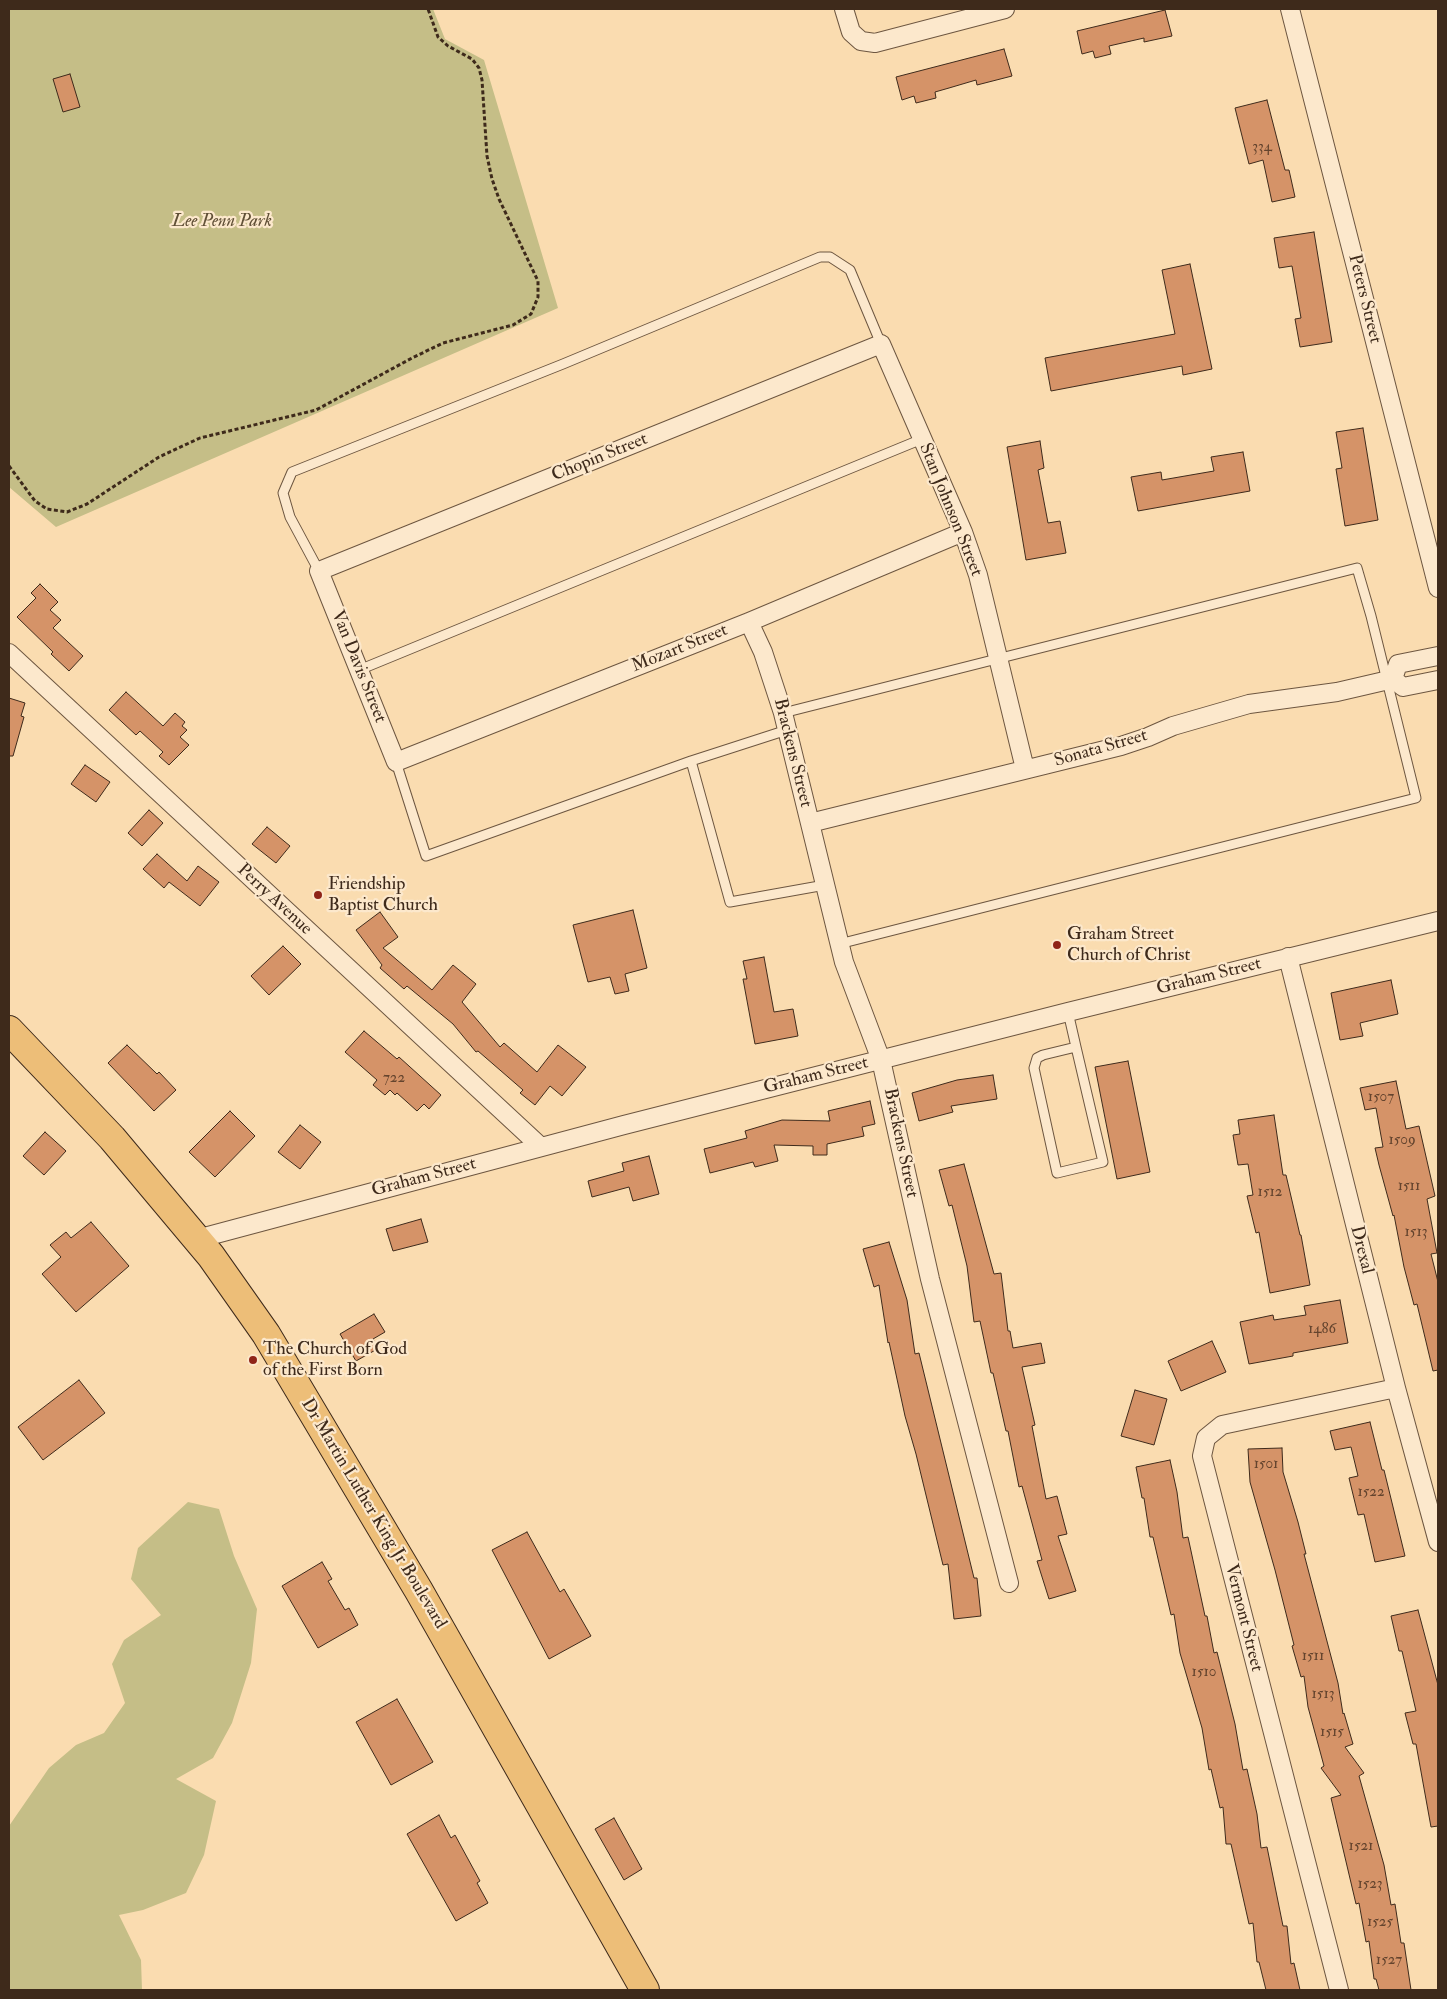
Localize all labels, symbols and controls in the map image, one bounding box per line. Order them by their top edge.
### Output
house number: 334 [1252,139,1272,157]
park label: Lee Penn Park [172,211,272,233]
street label: Peters Street [1343,252,1385,346]
street label: Chopin Street [549,429,651,487]
street label: Stan Johnson Street [913,440,987,580]
street label: Van Davis Street [326,608,390,726]
street label: Mozart Street [629,620,731,678]
street label: Brackens Street [768,696,816,810]
street label: Sonata Street [1052,725,1150,773]
street label: Perry Avenue [232,860,316,940]
place label: Friendship Baptist Church [328,874,438,916]
marker: Friendship Baptist Church [312,889,324,901]
place label: Graham Street Church of Christ [1067,924,1190,966]
marker: Graham Street Church of Christ [1051,939,1063,951]
street label: Graham Street [1154,954,1264,1000]
street label: Graham Street [761,1053,871,1099]
house number: 722 [383,1070,405,1088]
street label: Brackens Street [878,1086,922,1200]
house number: 1507 [1368,1089,1394,1107]
house number: 1509 [1388,1132,1416,1150]
street label: Graham Street [369,1154,479,1202]
house number: 1511 [1398,1178,1420,1196]
house number: 1512 [1258,1184,1282,1202]
street label: Drexal [1345,1224,1377,1276]
house number: 1513 [1404,1224,1428,1242]
house number: 1486 [1308,1321,1336,1339]
place label: The Church of God of the First Born [263,1339,407,1382]
marker: The Church of God of the First Born [247,1354,259,1366]
street label: Dr Martin Luther King Jr Boulevard [296,1395,450,1633]
house number: 1501 [1254,1456,1278,1474]
house number: 1522 [1357,1484,1385,1502]
street label: Vermont Street [1219,1562,1267,1674]
house number: 1511 [1302,1648,1324,1666]
house number: 1510 [1192,1664,1216,1682]
house number: 1513 [1311,1686,1335,1704]
house number: 1515 [1320,1724,1344,1742]
house number: 1521 [1349,1838,1373,1856]
house number: 1523 [1357,1876,1383,1894]
house number: 1525 [1367,1914,1393,1932]
house number: 1527 [1376,1952,1402,1970]

